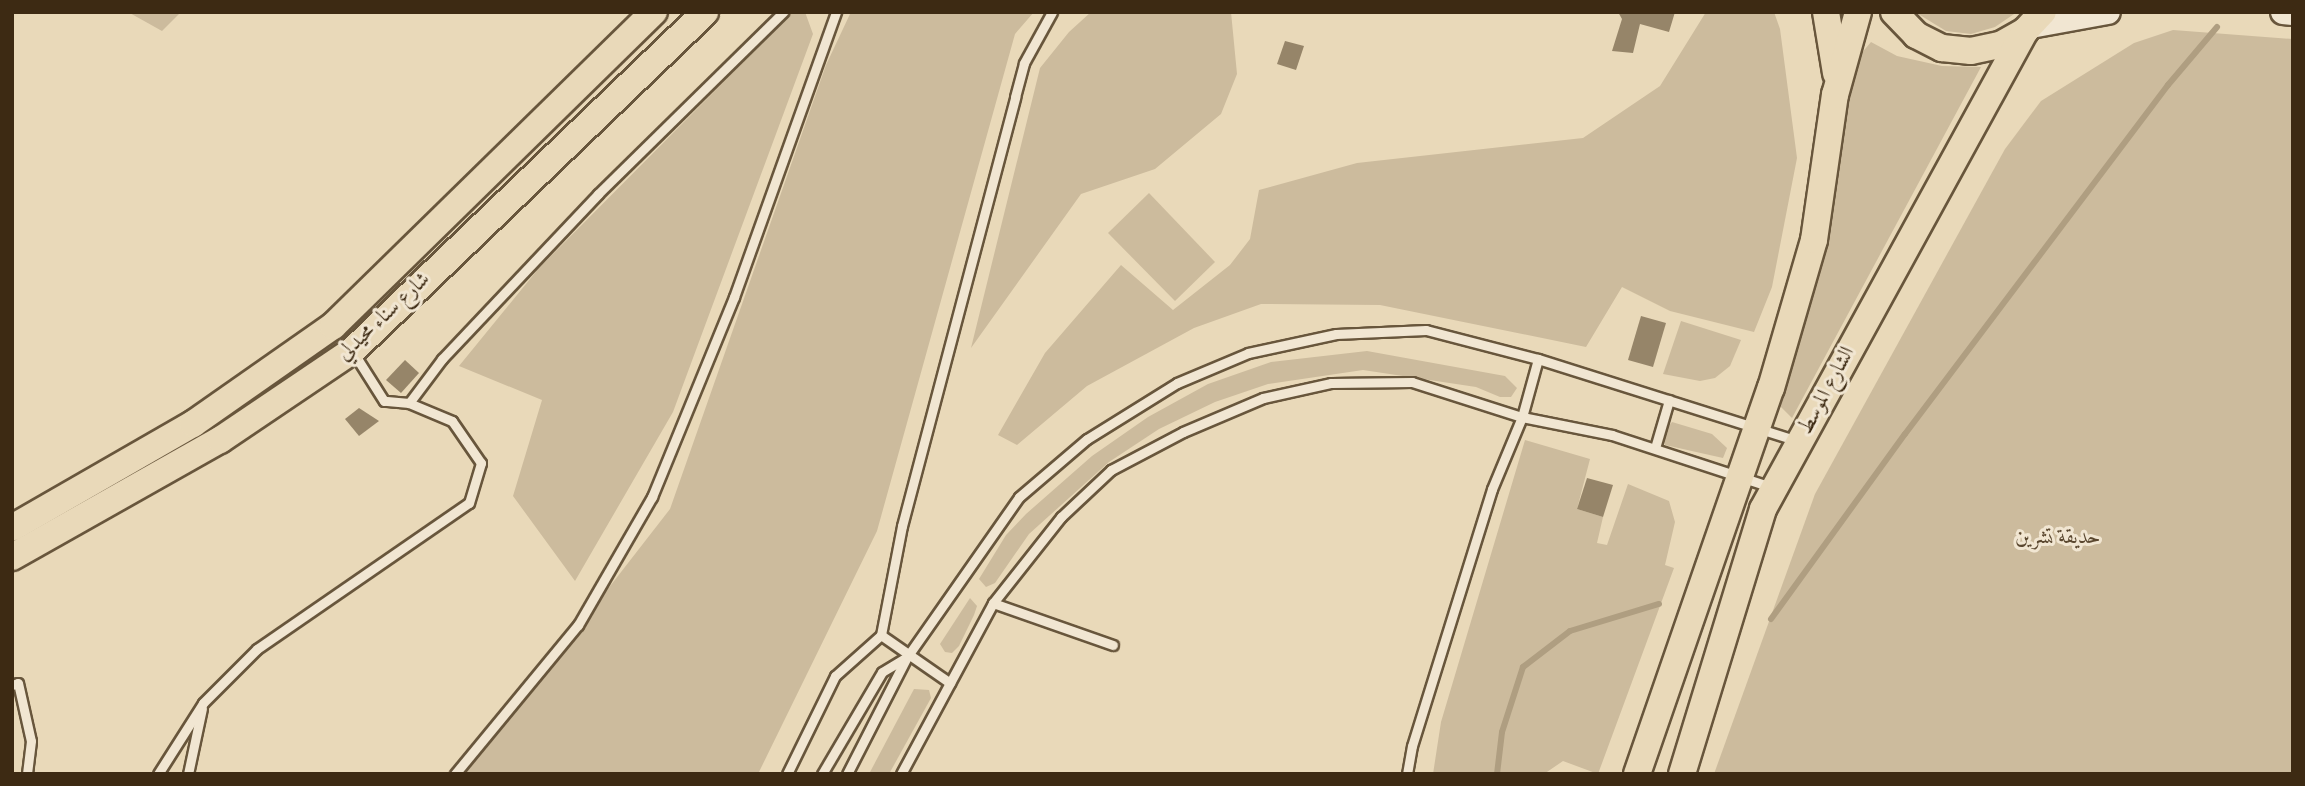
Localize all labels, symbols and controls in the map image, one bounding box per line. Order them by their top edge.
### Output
street label: شارع سناء محيدلي [332,268,436,366]
street label: الشارع الموسط [1793,343,1861,439]
park label: حديقة تشرين [2015,525,2101,551]

